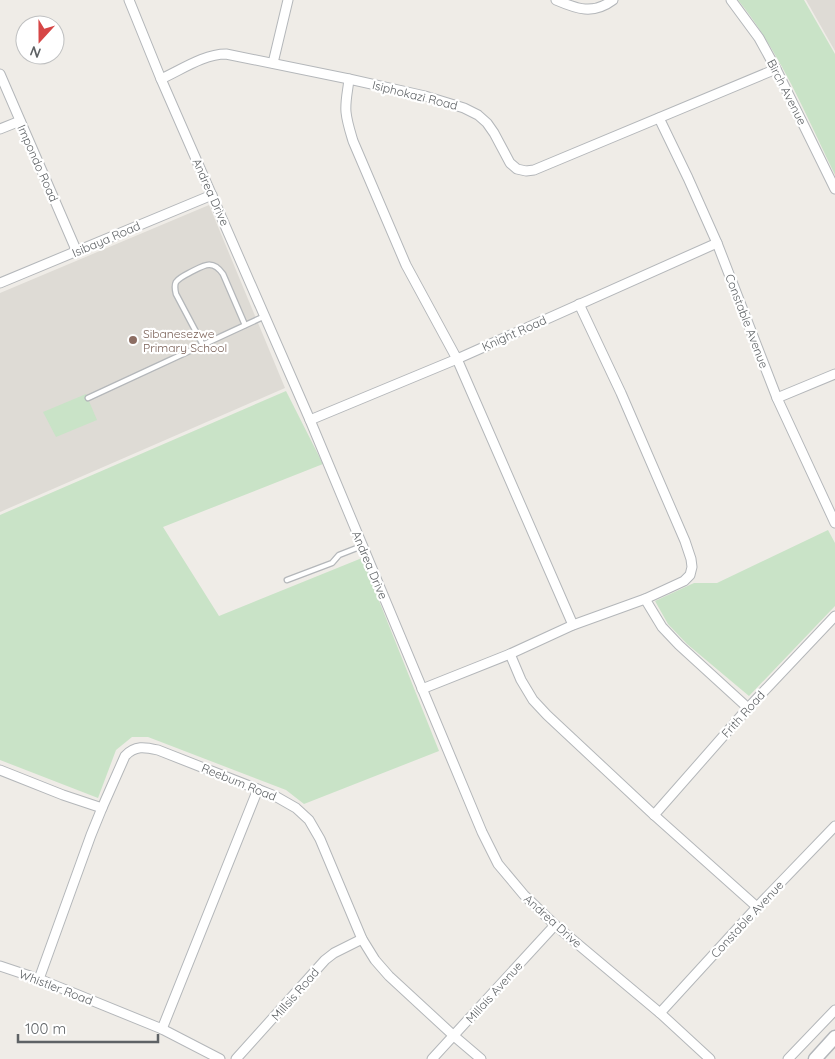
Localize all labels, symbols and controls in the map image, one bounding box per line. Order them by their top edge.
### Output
north arrow [15,15,65,65]
text: N [27,42,43,62]
street label: Birch Avenue [764,56,810,128]
street label: Isiphokazi Road [371,77,459,113]
street label: Impondo Road [14,122,62,204]
street label: Andrea Drive [189,156,233,228]
street label: Isibaya Road [70,218,142,260]
street label: Constable Avenue [722,272,772,371]
street label: Knight Road [479,312,549,354]
place label: Sibanesezwe Primary School [143,326,227,355]
marker: Sibanesezwe Primary School [127,334,139,346]
street label: Andrea Drive [349,529,391,602]
street label: Frith Road [718,687,768,741]
street label: Reebum Road [199,760,279,804]
street label: Constable Avenue [707,877,787,961]
street label: Andrea Drive [521,891,585,951]
street label: Millais Avenue [462,958,526,1026]
street label: Millsis Road [268,965,322,1023]
street label: Whistler Road [17,966,95,1008]
scale bar [18,1012,158,1044]
text: 100 m [25,1019,66,1038]

